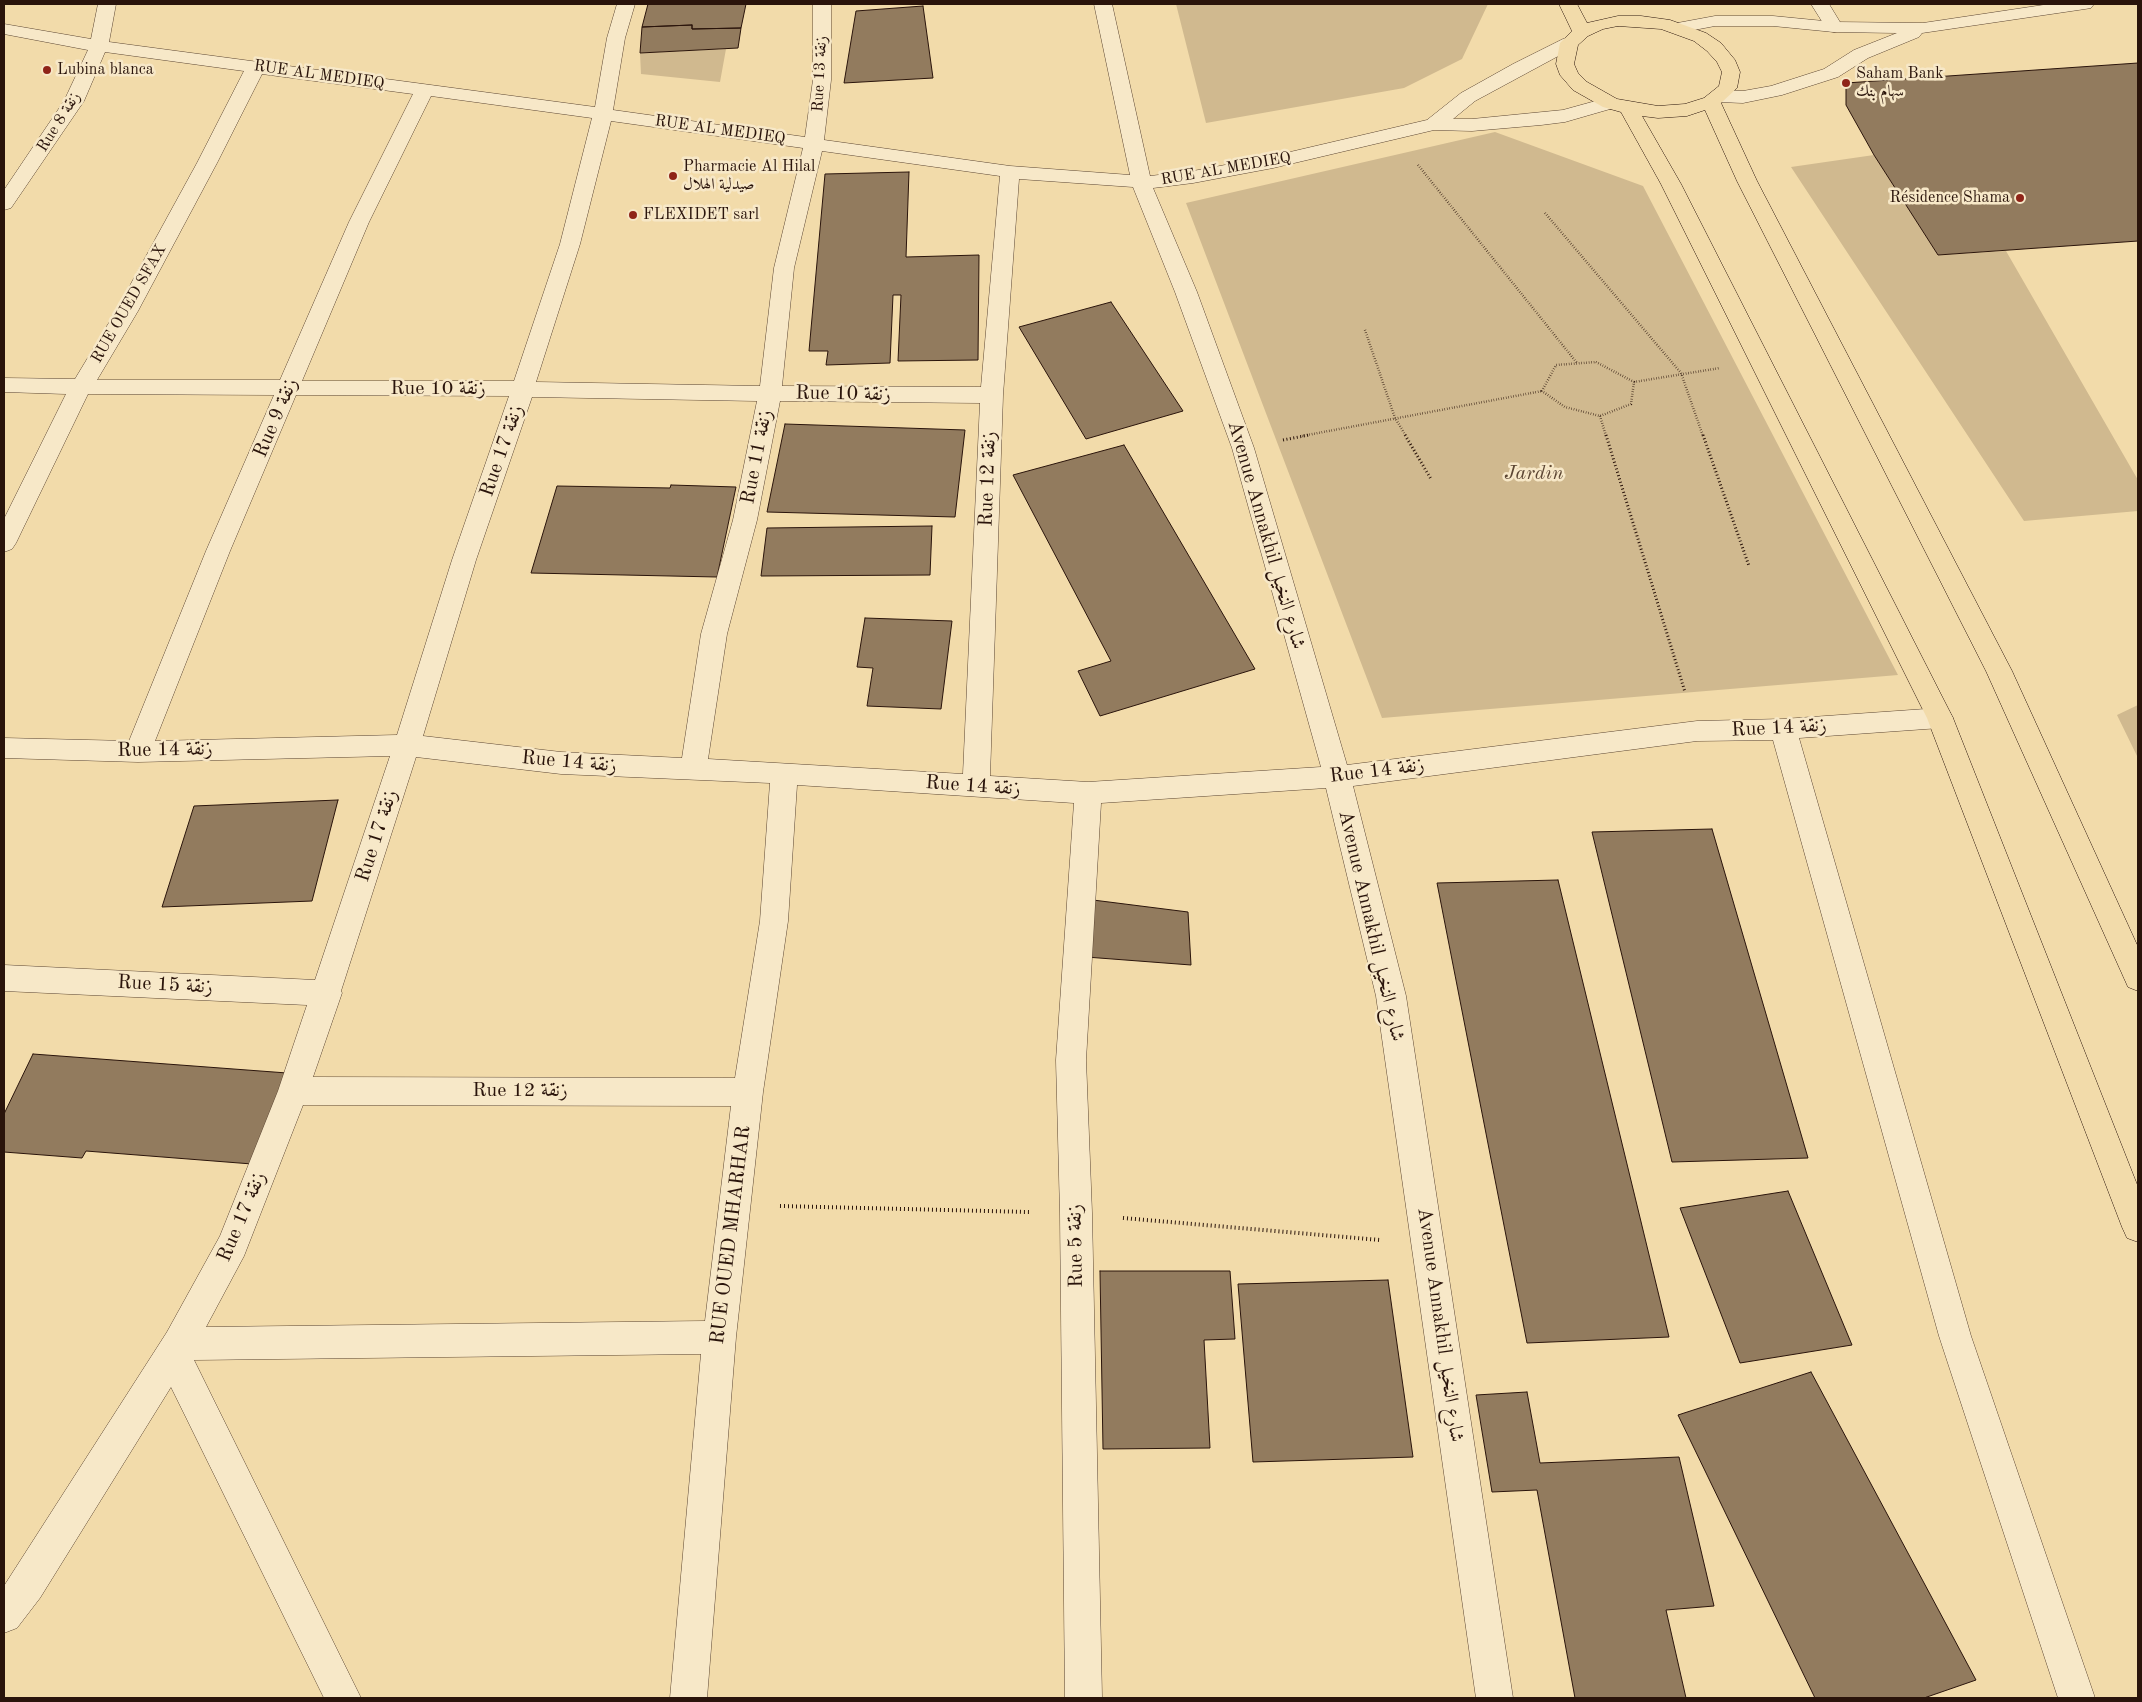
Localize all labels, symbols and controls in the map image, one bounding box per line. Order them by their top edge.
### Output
street label: Rue 13 زنقة [808,35,832,113]
street label: RUE AL MEDIEQ [252,56,386,94]
place label: Lubina blanca [57,60,154,80]
marker: Lubina blanca [41,64,53,76]
place label: Saham Bank سهام بنك [1856,64,1944,102]
marker: Saham Bank سهام بنك [1840,77,1852,89]
street label: Rue 8 زنقة [33,88,85,156]
street label: RUE AL MEDIEQ [653,111,787,149]
street label: RUE AL MEDIEQ [1159,148,1293,190]
place label: Pharmacie Al Hilal صيدلية الهلال [683,157,815,195]
marker: Pharmacie Al Hilal صيدلية الهلال [667,170,679,182]
place label: Résidence Shama [1890,188,2010,208]
marker: Résidence Shama [2014,192,2026,204]
place label: FLEXIDET sarl [643,205,759,225]
marker: FLEXIDET sarl [627,209,639,221]
street label: RUE OUED SFAX [87,241,171,367]
street label: Rue 9 زنقة [249,375,303,461]
street label: Rue 10 زنقة [390,377,486,401]
street label: Rue 10 زنقة [795,381,891,407]
street label: Rue 17 زنقة [475,402,529,500]
street label: Rue 11 زنقة [736,408,778,506]
street label: Avenue Annakhil شارع النخيل [1222,418,1310,652]
street label: Rue 12 زنقة [974,431,1002,527]
park label: Jardin [1505,462,1563,486]
street label: Rue 14 زنقة [1731,714,1827,742]
street label: Rue 14 زنقة [117,737,213,763]
street label: Rue 14 زنقة [520,746,618,778]
street label: Rue 14 زنقة [1328,753,1426,789]
street label: Rue 14 زنقة [925,771,1021,801]
street label: Rue 17 زنقة [351,787,403,885]
street label: Avenue Annakhil شارع النخيل [1333,808,1409,1044]
street label: Rue 15 زنقة [117,971,213,999]
street label: Rue 12 زنقة [472,1079,568,1103]
street label: RUE OUED MHARHAR [706,1124,756,1346]
street label: Rue 17 زنقة [212,1168,272,1266]
street label: Rue 5 زنقة [1063,1204,1089,1288]
street label: Avenue Annakhil شارع النخيل [1412,1206,1468,1444]

